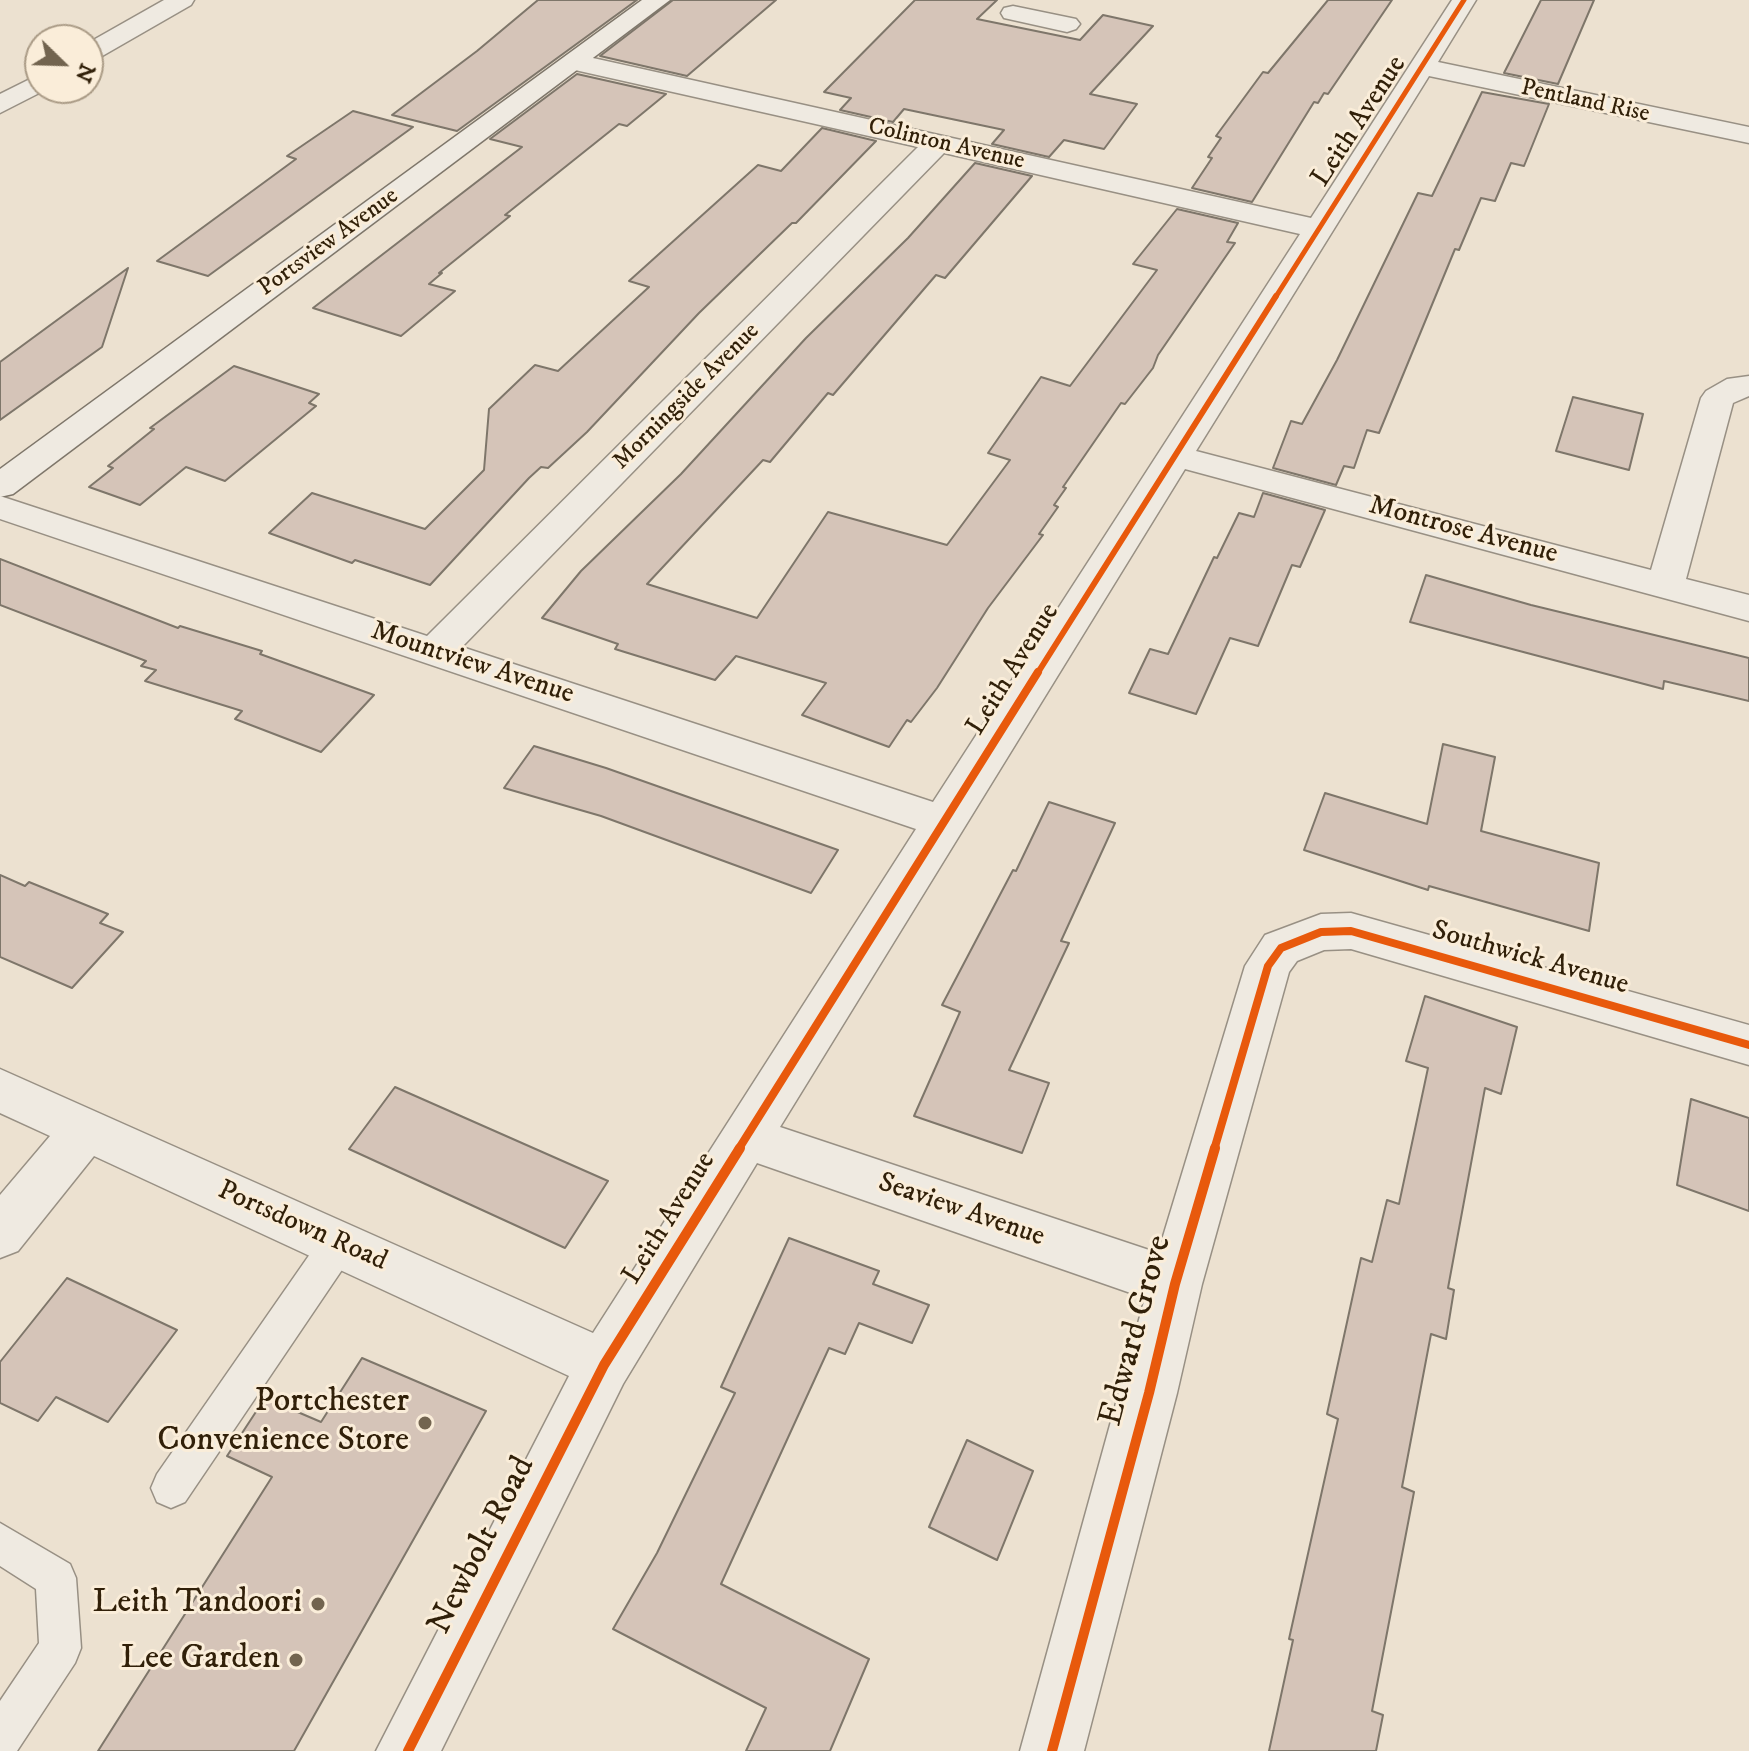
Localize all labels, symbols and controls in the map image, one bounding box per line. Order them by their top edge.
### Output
north arrow [24,24,104,104]
street label: Leith Avenue [1305,50,1415,194]
text: N [69,59,101,86]
street label: Pentland Rise [1518,74,1652,130]
street label: Colinton Avenue [865,113,1027,177]
street label: Portsview Avenue [253,183,405,303]
street label: Morningside Avenue [608,318,766,476]
street label: Montrose Avenue [1365,490,1561,572]
street label: Leith Avenue [960,598,1068,742]
street label: Mountview Avenue [366,615,578,713]
street label: Southwick Avenue [1428,915,1632,1003]
street label: Leith Avenue [616,1147,724,1291]
street label: Seaview Avenue [873,1167,1049,1255]
street label: Portsdown Road [212,1175,392,1279]
street label: Edward Grove [1092,1231,1182,1431]
place label: Portchester Convenience Store [157,1383,409,1462]
marker: Portchester Convenience Store [416,1414,434,1432]
street label: Newbolt Road [421,1450,545,1642]
place label: Leith Tandoori [93,1584,302,1624]
marker: Leith Tandoori [309,1595,327,1613]
place label: Lee Garden [120,1640,280,1680]
marker: Lee Garden [287,1651,305,1669]

